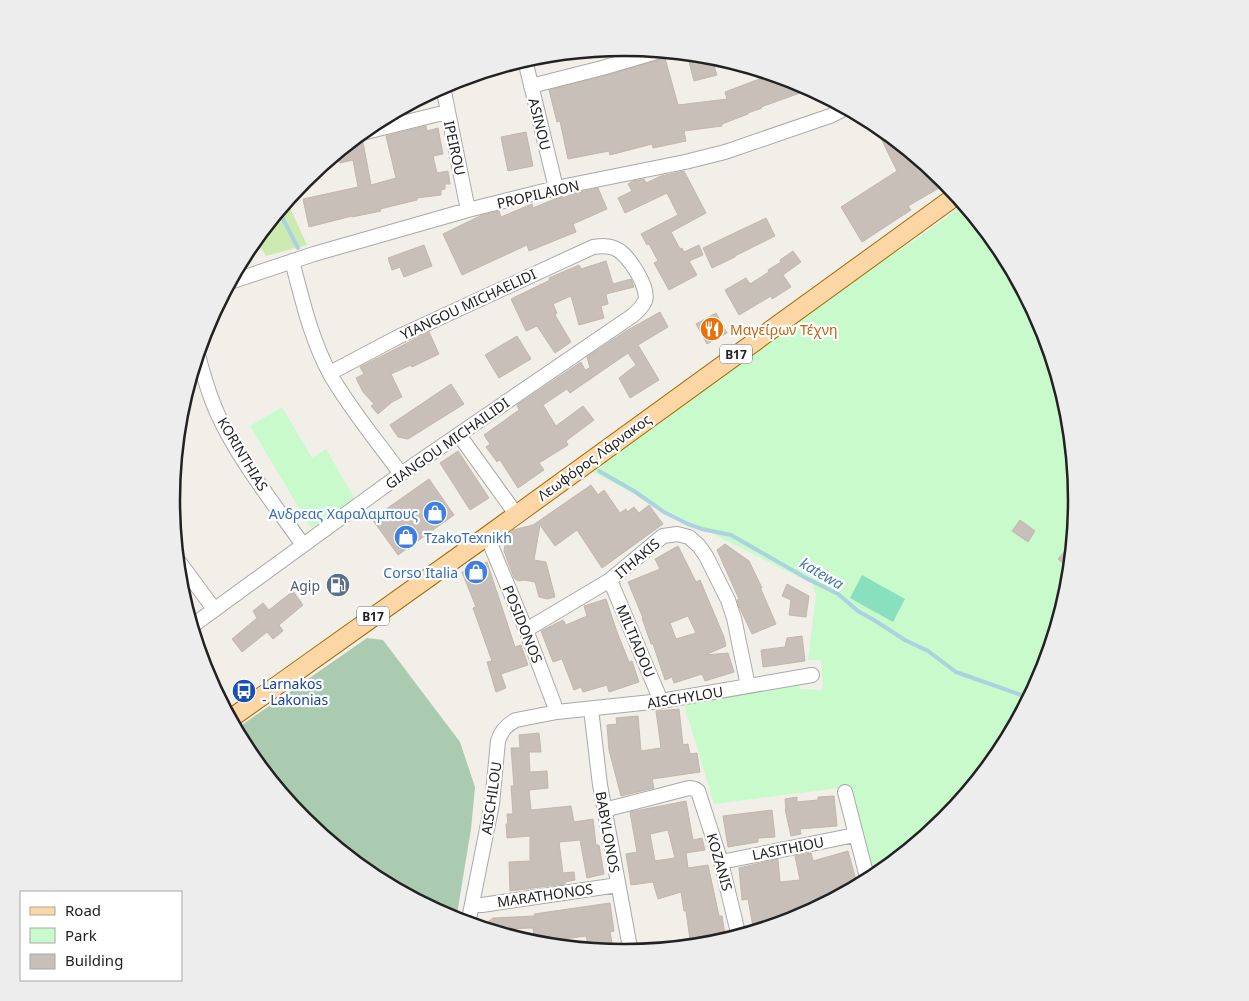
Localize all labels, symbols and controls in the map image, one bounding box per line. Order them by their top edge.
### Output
street label: ASINOU [524,96,556,152]
street label: IPEIROU [440,119,470,177]
street label: PROPILAION [495,175,581,213]
street label: YIANGOU MICHAELIDI [397,264,539,344]
restaurant icon: Μαγείρων Τέχνη [699,316,725,342]
place label: Μαγείρων Τέχνη [730,320,837,339]
road number: B17 [720,344,752,364]
street label: GIANGOU MICHAILIDI [381,393,513,493]
street label: Λεωφόρος Λάρνακος [533,409,655,505]
street label: KORINTHIAS [213,414,273,495]
shop icon: Ανδρεας Χαραλαμπους [422,500,448,526]
place label: Ανδρεας Χαραλαμπους [269,504,418,523]
shop icon: TzakoTexnikh [393,524,419,550]
place label: TzakoTexnikh [424,528,512,547]
street label: ITHAKIS [611,534,664,582]
water label: katewa [796,552,848,594]
shop icon: Corso Italia [463,559,489,585]
place label: Corso Italia [383,563,458,582]
fuel station icon: Agip [325,572,351,598]
place label: Agip [290,576,320,595]
street label: POSIDONOS [499,582,547,666]
street label: MILTIADOU [612,602,660,680]
road number: B17 [357,606,389,626]
place label: Larnakos - Lakonias [262,674,328,709]
bus stop icon: Larnakos - Lakonias [231,678,257,704]
street label: AISCHYLOU [646,682,724,712]
street label: AISCHILOU [476,760,506,836]
street label: BABYLONOS [591,790,625,874]
street label: KOZANIS [703,831,737,893]
street label: LASITHIOU [750,832,826,864]
street label: MARATHONOS [496,879,594,911]
legend [20,891,182,981]
text: Road [65,900,101,920]
text: Park [65,925,97,945]
text: Building [65,950,123,970]

